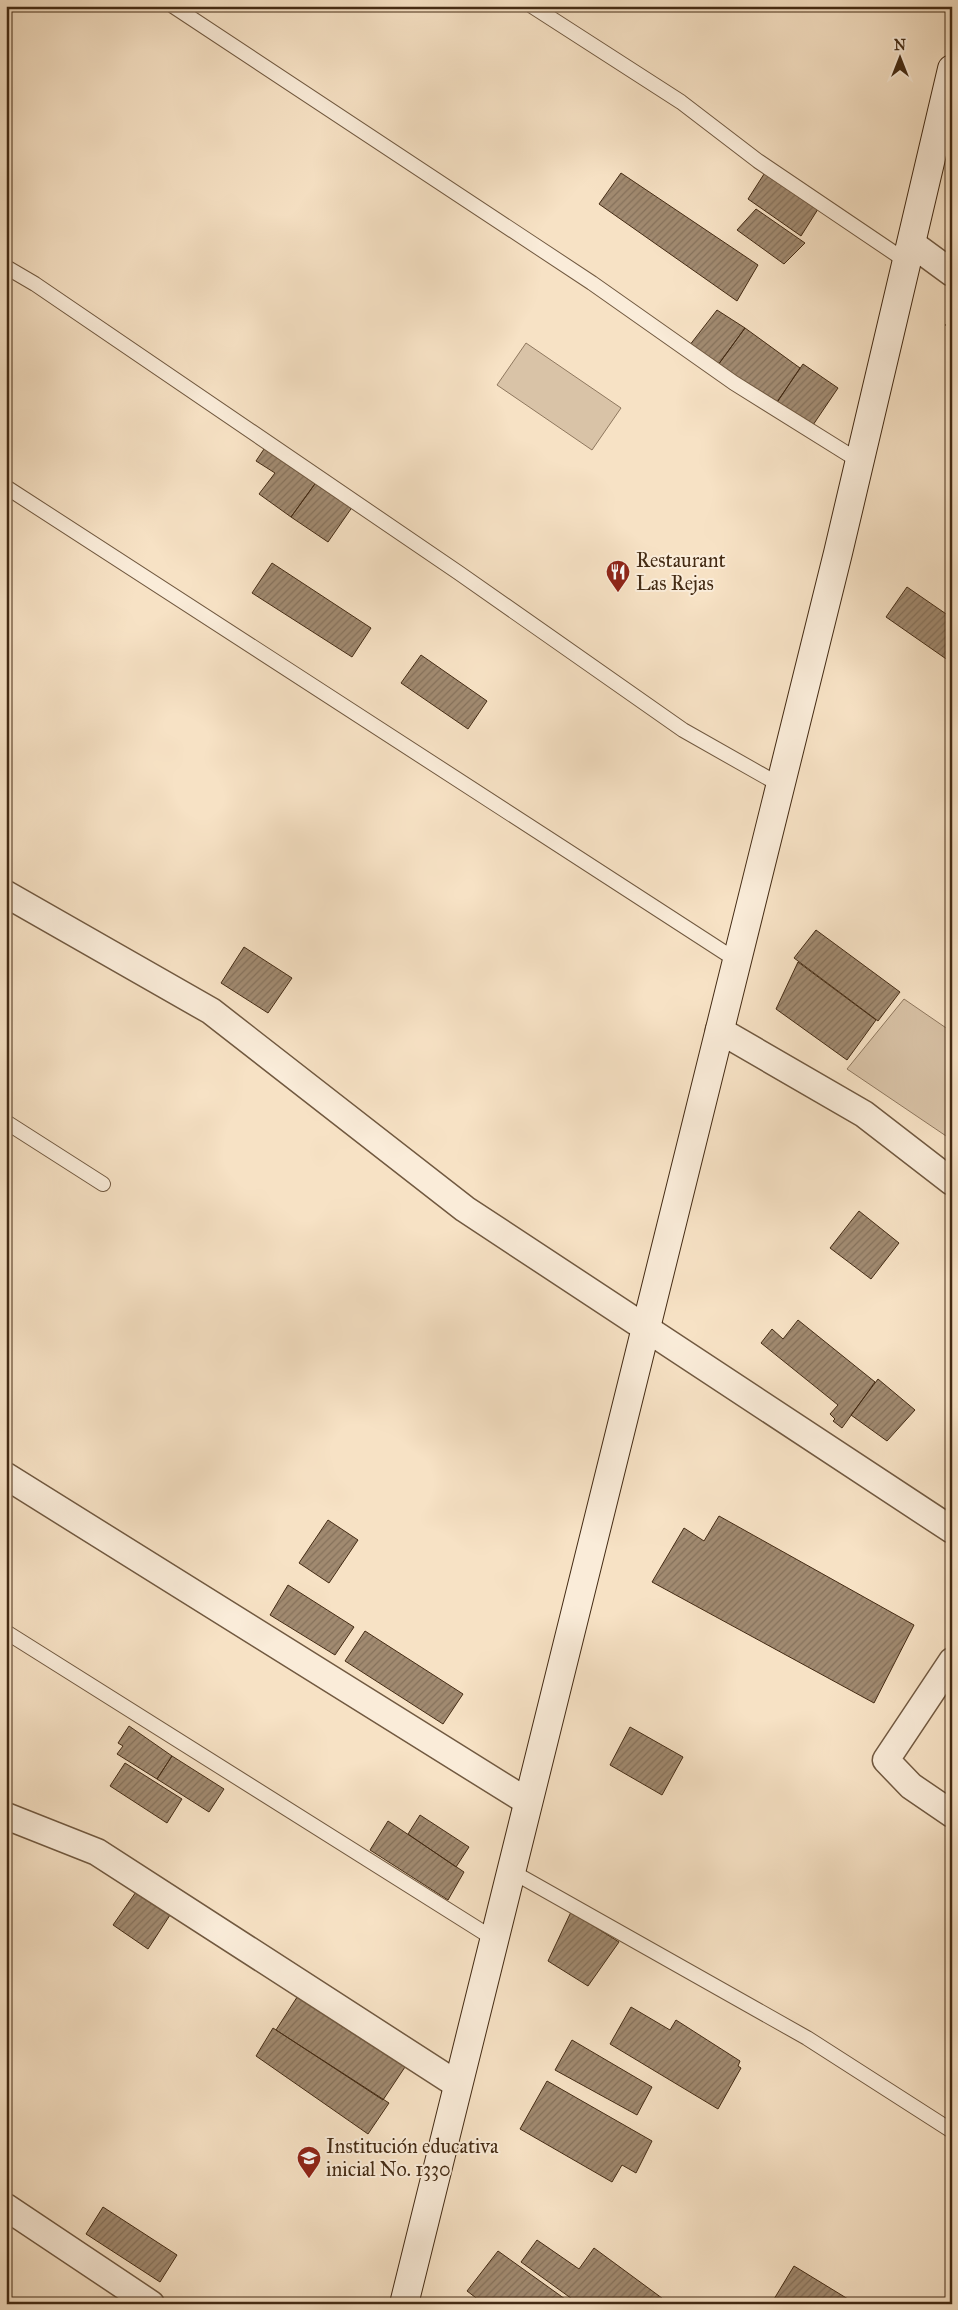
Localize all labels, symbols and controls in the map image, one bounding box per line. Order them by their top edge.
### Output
north arrow [876,32,926,82]
text: N [894,37,906,54]
place label: Restaurant Las Rejas [636,548,726,595]
restaurant icon: Restaurant Las Rejas [605,559,631,593]
place label: Institución educativa inicial No. 1330 [326,2134,499,2181]
school or university icon: Institución educativa inicial No. 1330 [296,2145,322,2179]

